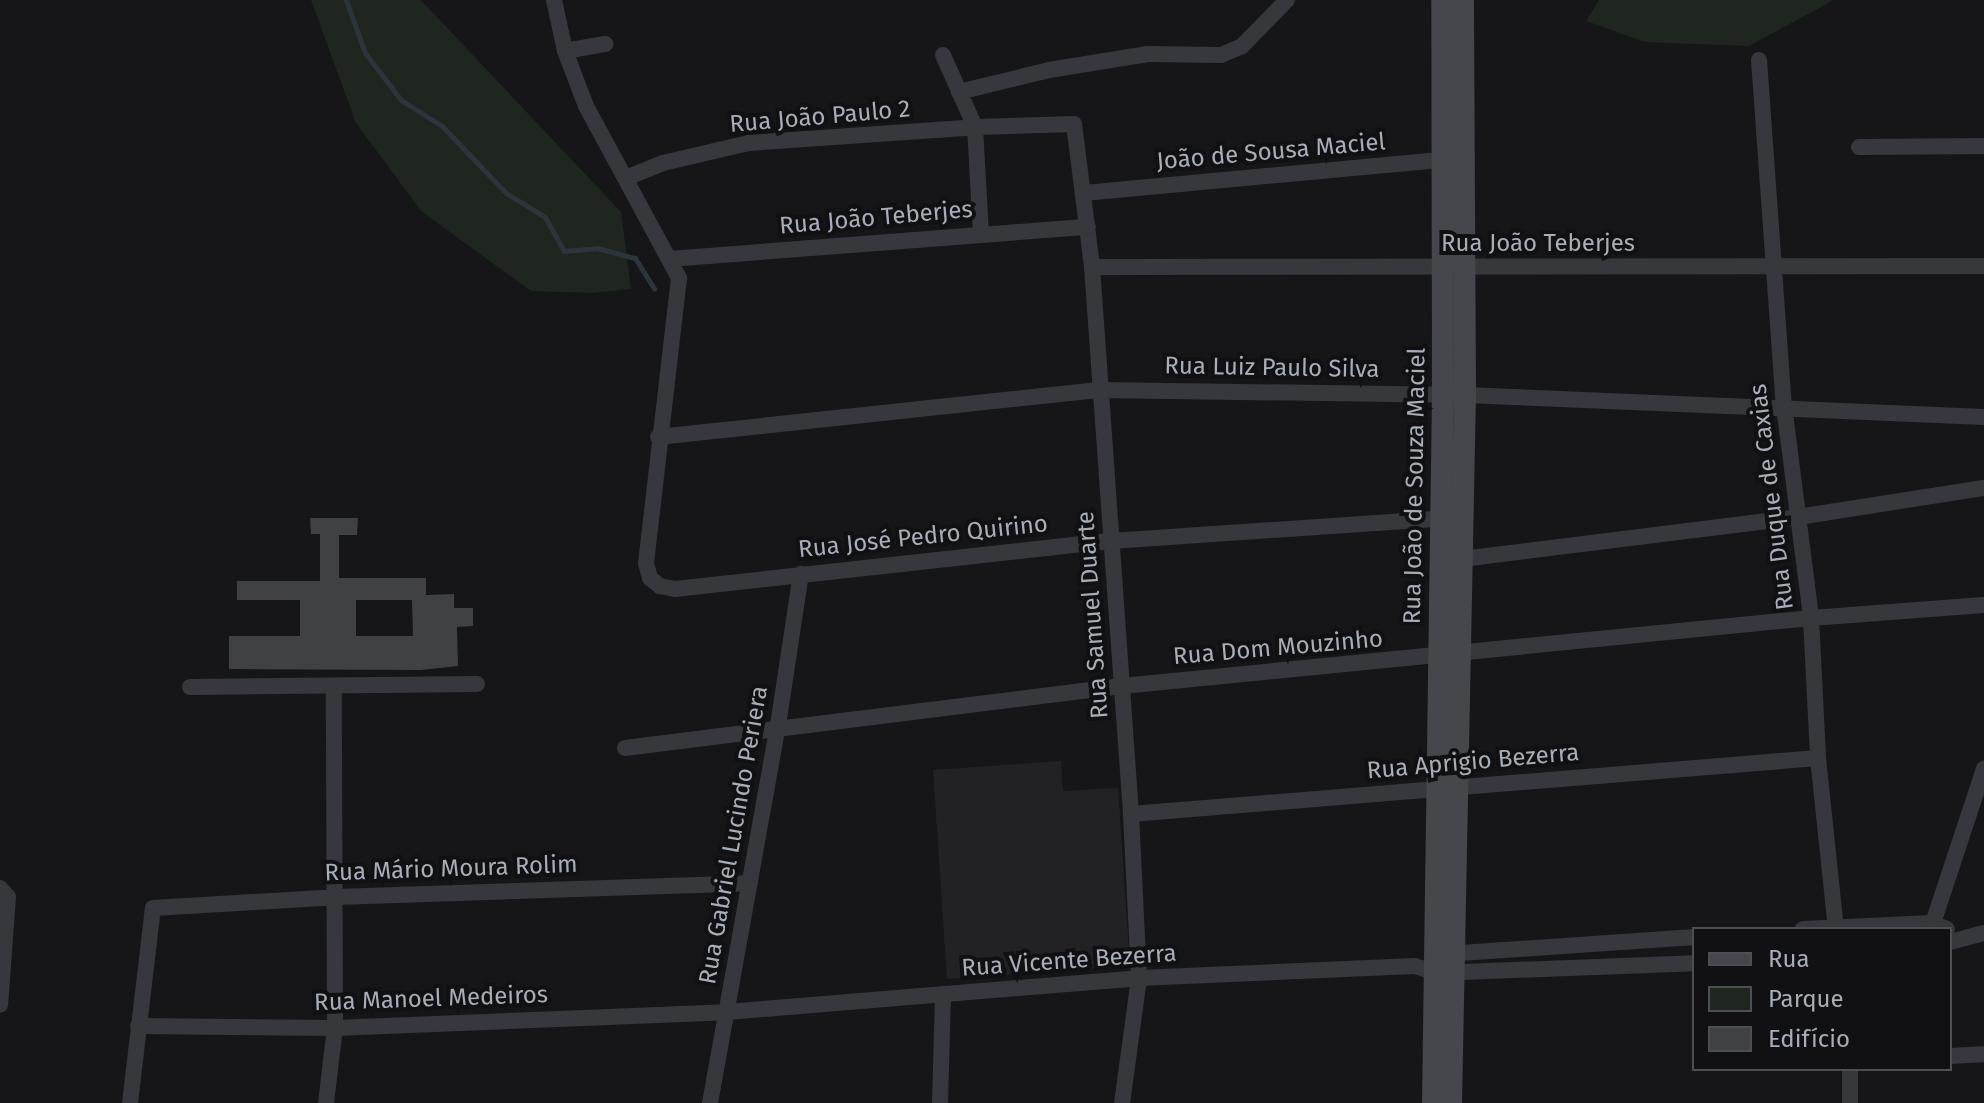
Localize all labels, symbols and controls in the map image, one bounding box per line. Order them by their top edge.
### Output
street label: Rua João Paulo 2 [728,95,912,139]
street label: João de Sousa Maciel [1155,128,1387,176]
street label: Rua João Teberjes [778,195,974,241]
street label: Rua João Teberjes [1441,230,1635,258]
street label: Rua João de Souza Maciel [1398,347,1432,625]
street label: Rua Luiz Paulo Silva [1164,352,1380,384]
street label: Rua Duque de Caxias [1744,382,1800,612]
street label: Rua José Pedro Quirino [797,510,1049,564]
street label: Rua Samuel Duarte [1071,510,1115,720]
street label: Rua Dom Mouzinho [1172,624,1384,672]
street label: Rua Gabriel Lucindo Periera [694,684,774,986]
street label: Rua Aprigio Bezerra [1366,738,1580,786]
street label: Rua Mário Moura Rolim [324,850,578,888]
legend [1692,927,1952,1071]
street label: Rua Vicente Bezerra [960,939,1178,983]
text: Rua [1768,945,1810,973]
street label: Rua Manoel Medeiros [314,981,548,1017]
text: Parque [1768,985,1844,1013]
text: Edifício [1768,1025,1850,1053]

